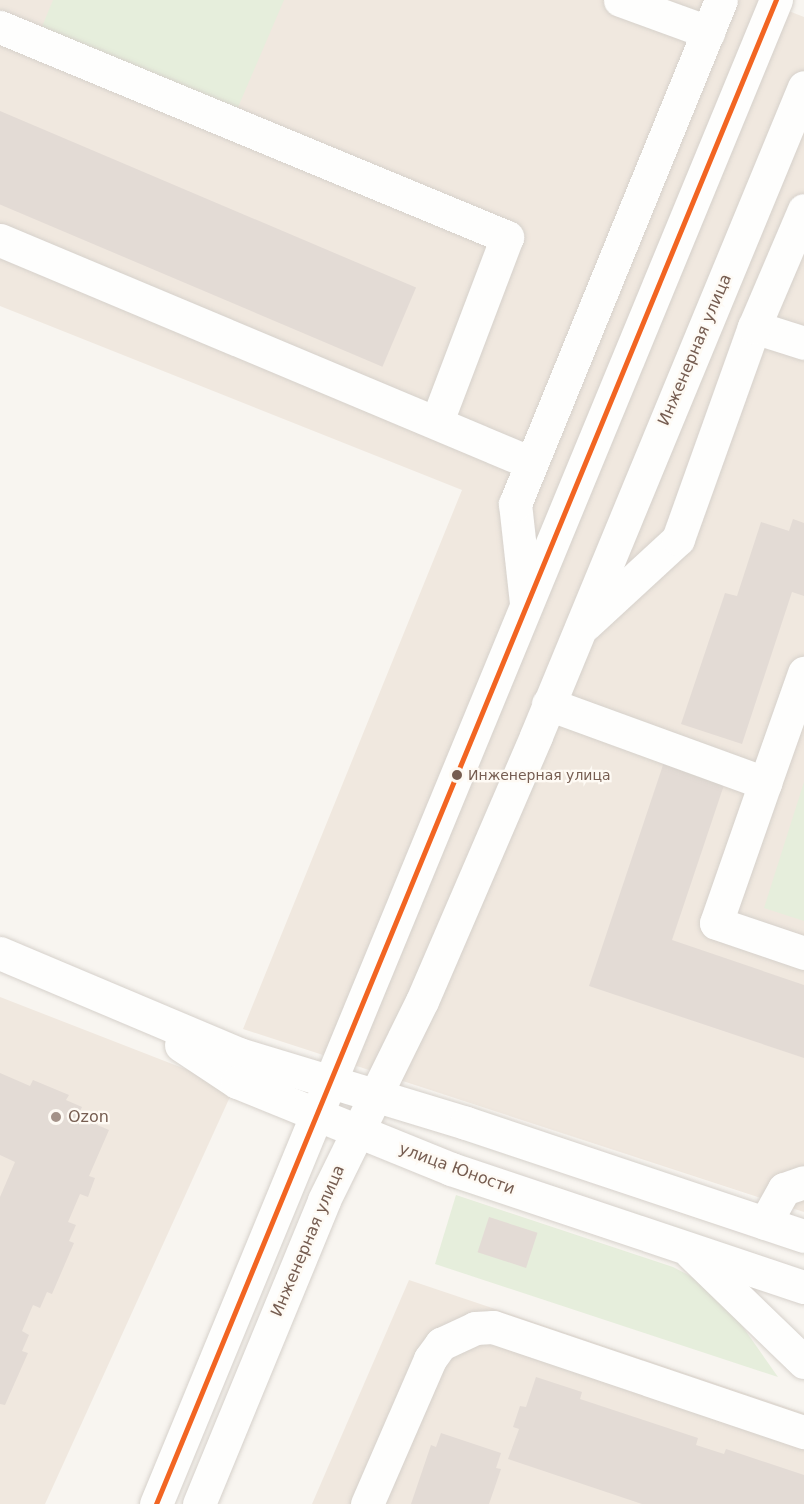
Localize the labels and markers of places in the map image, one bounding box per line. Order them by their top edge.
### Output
place label: Инженерная улица [468,767,611,783]
marker: Инженерная улица [451,769,463,781]
place label: Ozon [68,1107,109,1127]
marker: Ozon [49,1110,63,1124]

